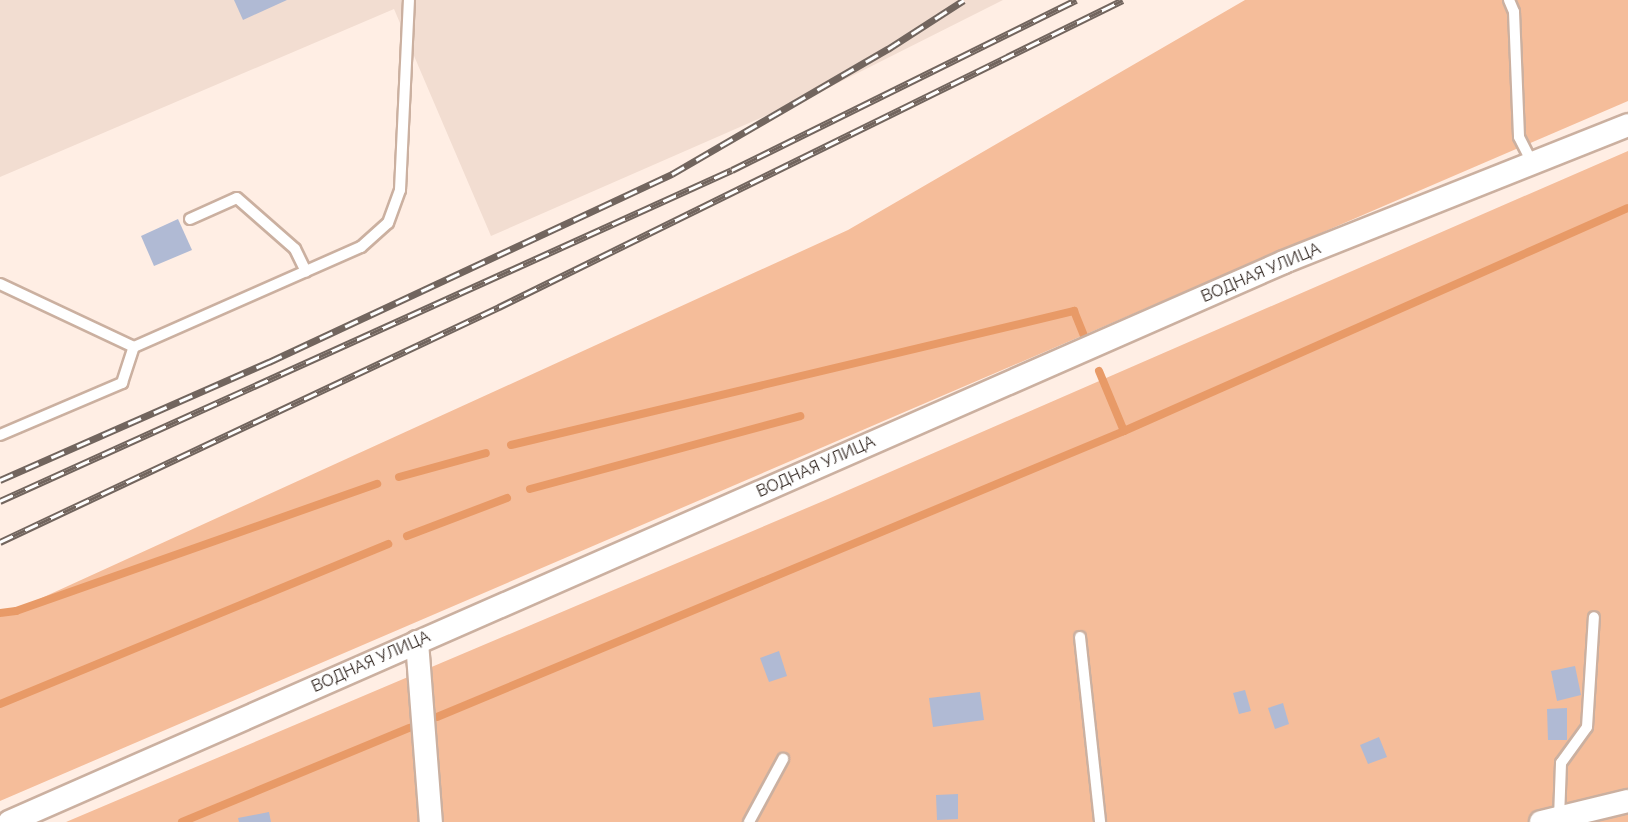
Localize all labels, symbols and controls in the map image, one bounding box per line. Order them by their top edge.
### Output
street label: ВОДНАЯ УЛИЦА [1198,239,1324,307]
street label: ВОДНАЯ УЛИЦА [754,432,878,502]
street label: ВОДНАЯ УЛИЦА [309,627,433,697]

